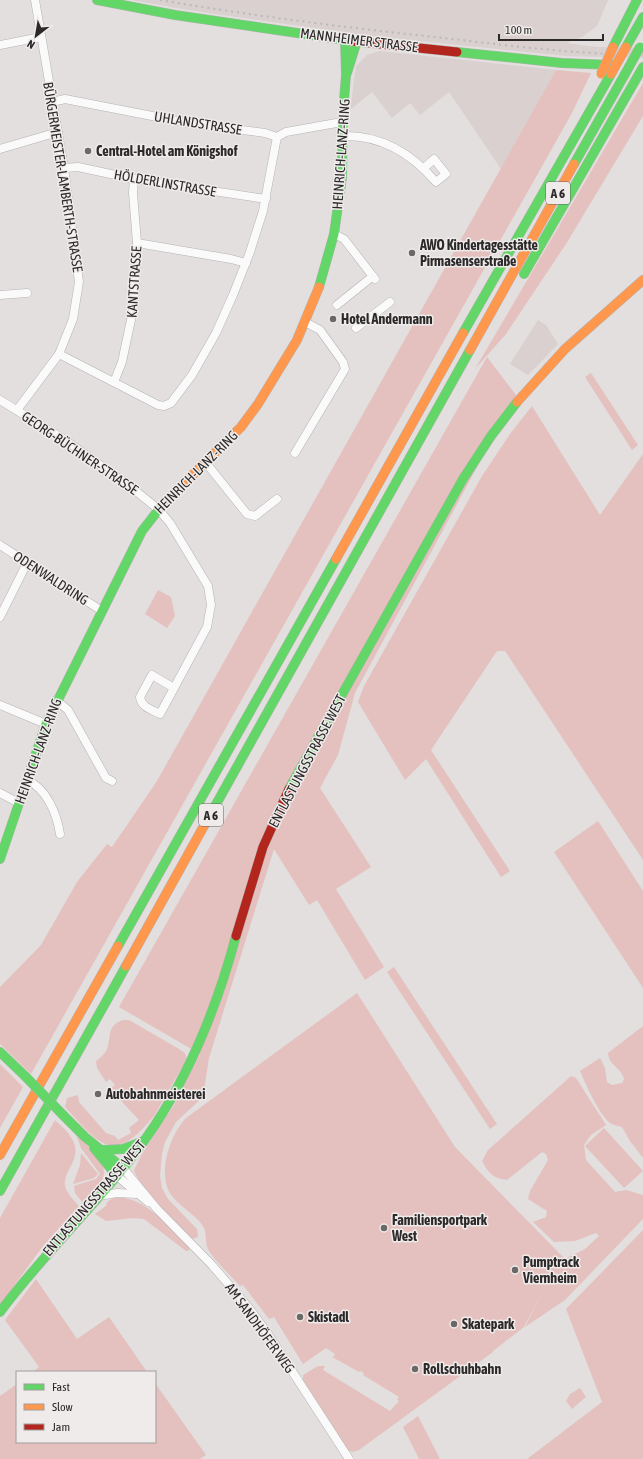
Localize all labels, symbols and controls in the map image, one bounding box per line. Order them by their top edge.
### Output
north arrow [16,16,56,56]
scale bar [499,16,603,42]
text: 100 m [505,23,532,37]
street label: MANNHEIMER STRASSE [299,25,419,55]
text: N [25,38,37,51]
street label: BÜRGERMEISTER-LAMBERTH-STRASSE [40,81,86,273]
street label: HEINRICH-LANZ-RING [329,98,353,210]
street label: UHLANDSTRASSE [153,108,243,138]
place label: Central-Hotel am Königshof [96,143,238,159]
marker: Central-Hotel am Königshof [83,146,93,156]
street label: HÖLDERLINSTRASSE [113,166,217,200]
road number: A 6 [546,182,570,204]
place label: AWO Kindertagesstätte Pirmasenserstraße [419,237,538,269]
street label: KANTSTRASSE [124,246,144,318]
marker: AWO Kindertagesstätte Pirmasenserstraße [407,248,417,258]
place label: Hotel Andermann [341,311,433,327]
marker: Hotel Andermann [328,314,338,324]
street label: GEORG-BÜCHNER-STRASSE [19,408,141,498]
street label: HEINRICH-LANZ-RING [151,427,241,517]
street label: ODENWALDRING [10,548,92,608]
street label: ENTLASTUNGSSTRASSE WEST [265,692,349,830]
street label: HEINRICH-LANZ-RING [11,696,65,806]
road number: A 6 [199,804,223,826]
place label: Autobahnmeisterei [105,1086,205,1102]
marker: Autobahnmeisterei [93,1089,103,1099]
street label: ENTLASTUNGSSTRASSE WEST [39,1137,149,1259]
place label: Familiensportpark West [391,1212,488,1244]
marker: Familiensportpark West [379,1223,389,1233]
place label: Pumptrack Viernheim [522,1254,580,1286]
marker: Pumptrack Viernheim [510,1265,520,1275]
street label: AM SANDHÖFER WEG [222,1280,298,1376]
place label: Skistadl [308,1309,349,1325]
marker: Skistadl [295,1312,305,1322]
place label: Skatepark [462,1316,515,1332]
marker: Skatepark [449,1319,459,1329]
place label: Rollschuhbahn [423,1361,501,1377]
marker: Rollschuhbahn [410,1364,420,1374]
legend [16,1371,156,1443]
text: Fast [52,1380,70,1394]
text: Slow [52,1400,73,1414]
text: Jam [52,1420,70,1434]

